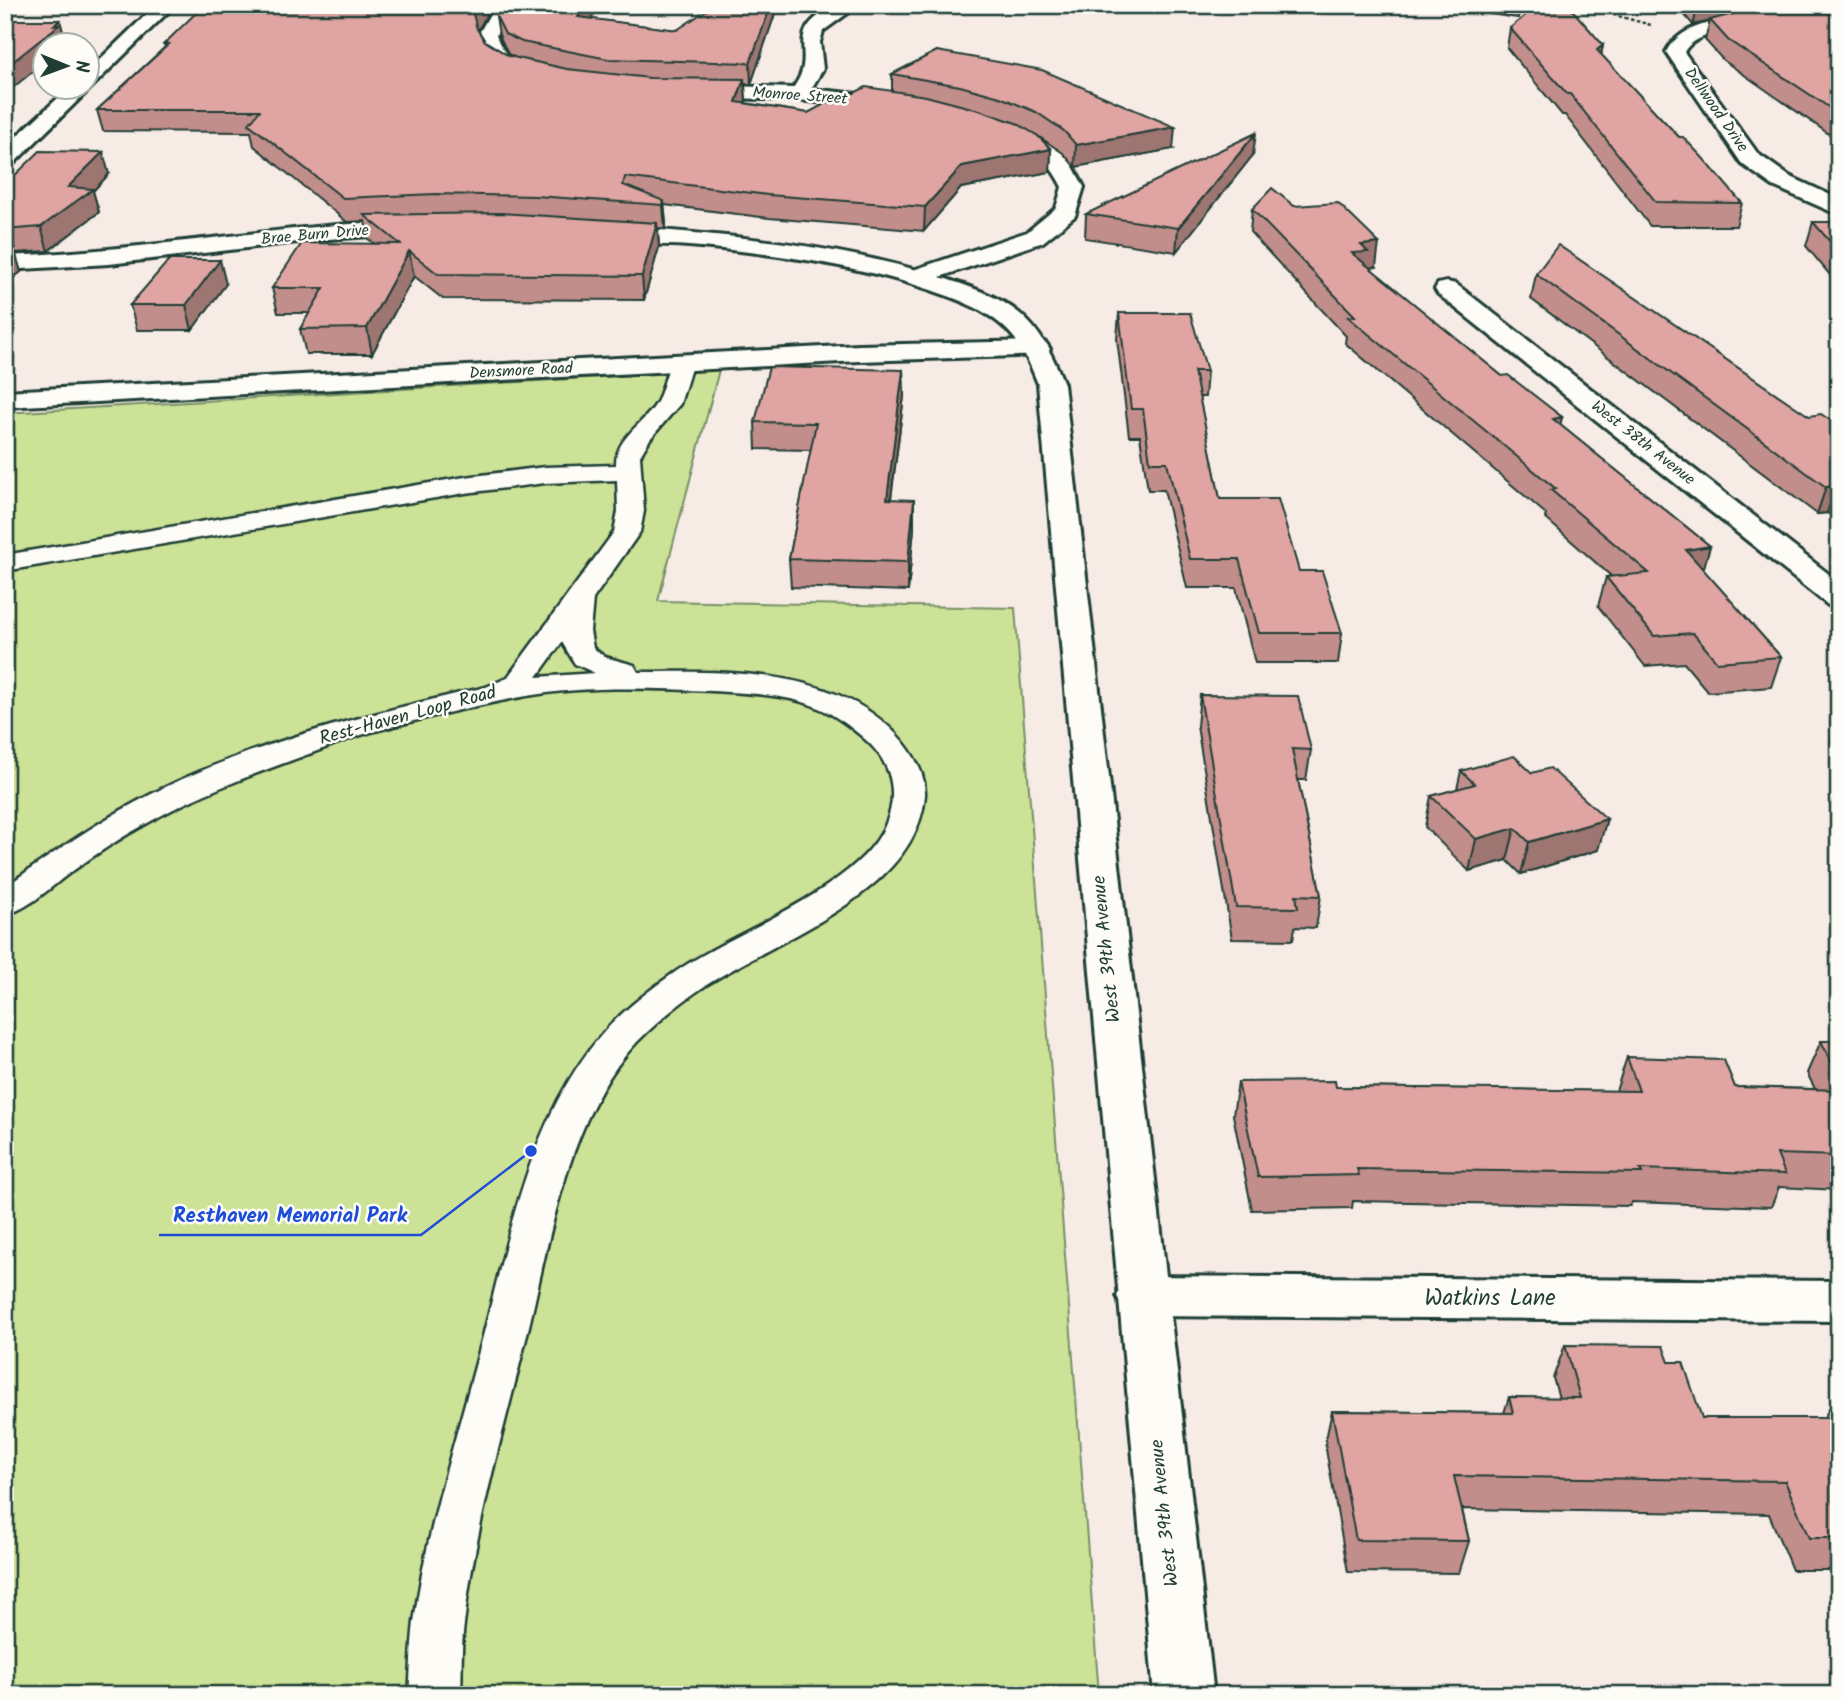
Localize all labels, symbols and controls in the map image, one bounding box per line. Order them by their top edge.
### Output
north arrow [32,32,102,102]
text: N [66,60,96,73]
street label: Dellwood Drive [1678,63,1754,157]
street label: Monroe Street [752,80,849,112]
street label: Brae Burn Drive [260,218,370,252]
street label: Densmore Road [468,356,575,386]
street label: West 38th Avenue [1586,394,1700,492]
street label: Rest-Haven Loop Road [316,678,500,754]
street label: West 39th Avenue [1084,874,1130,1024]
callout: Resthaven Memorial Park [159,1193,421,1235]
text: Resthaven Memorial Park [173,1200,408,1233]
street label: Watkins Lane [1424,1281,1556,1317]
street label: West 39th Avenue [1142,1438,1188,1588]

